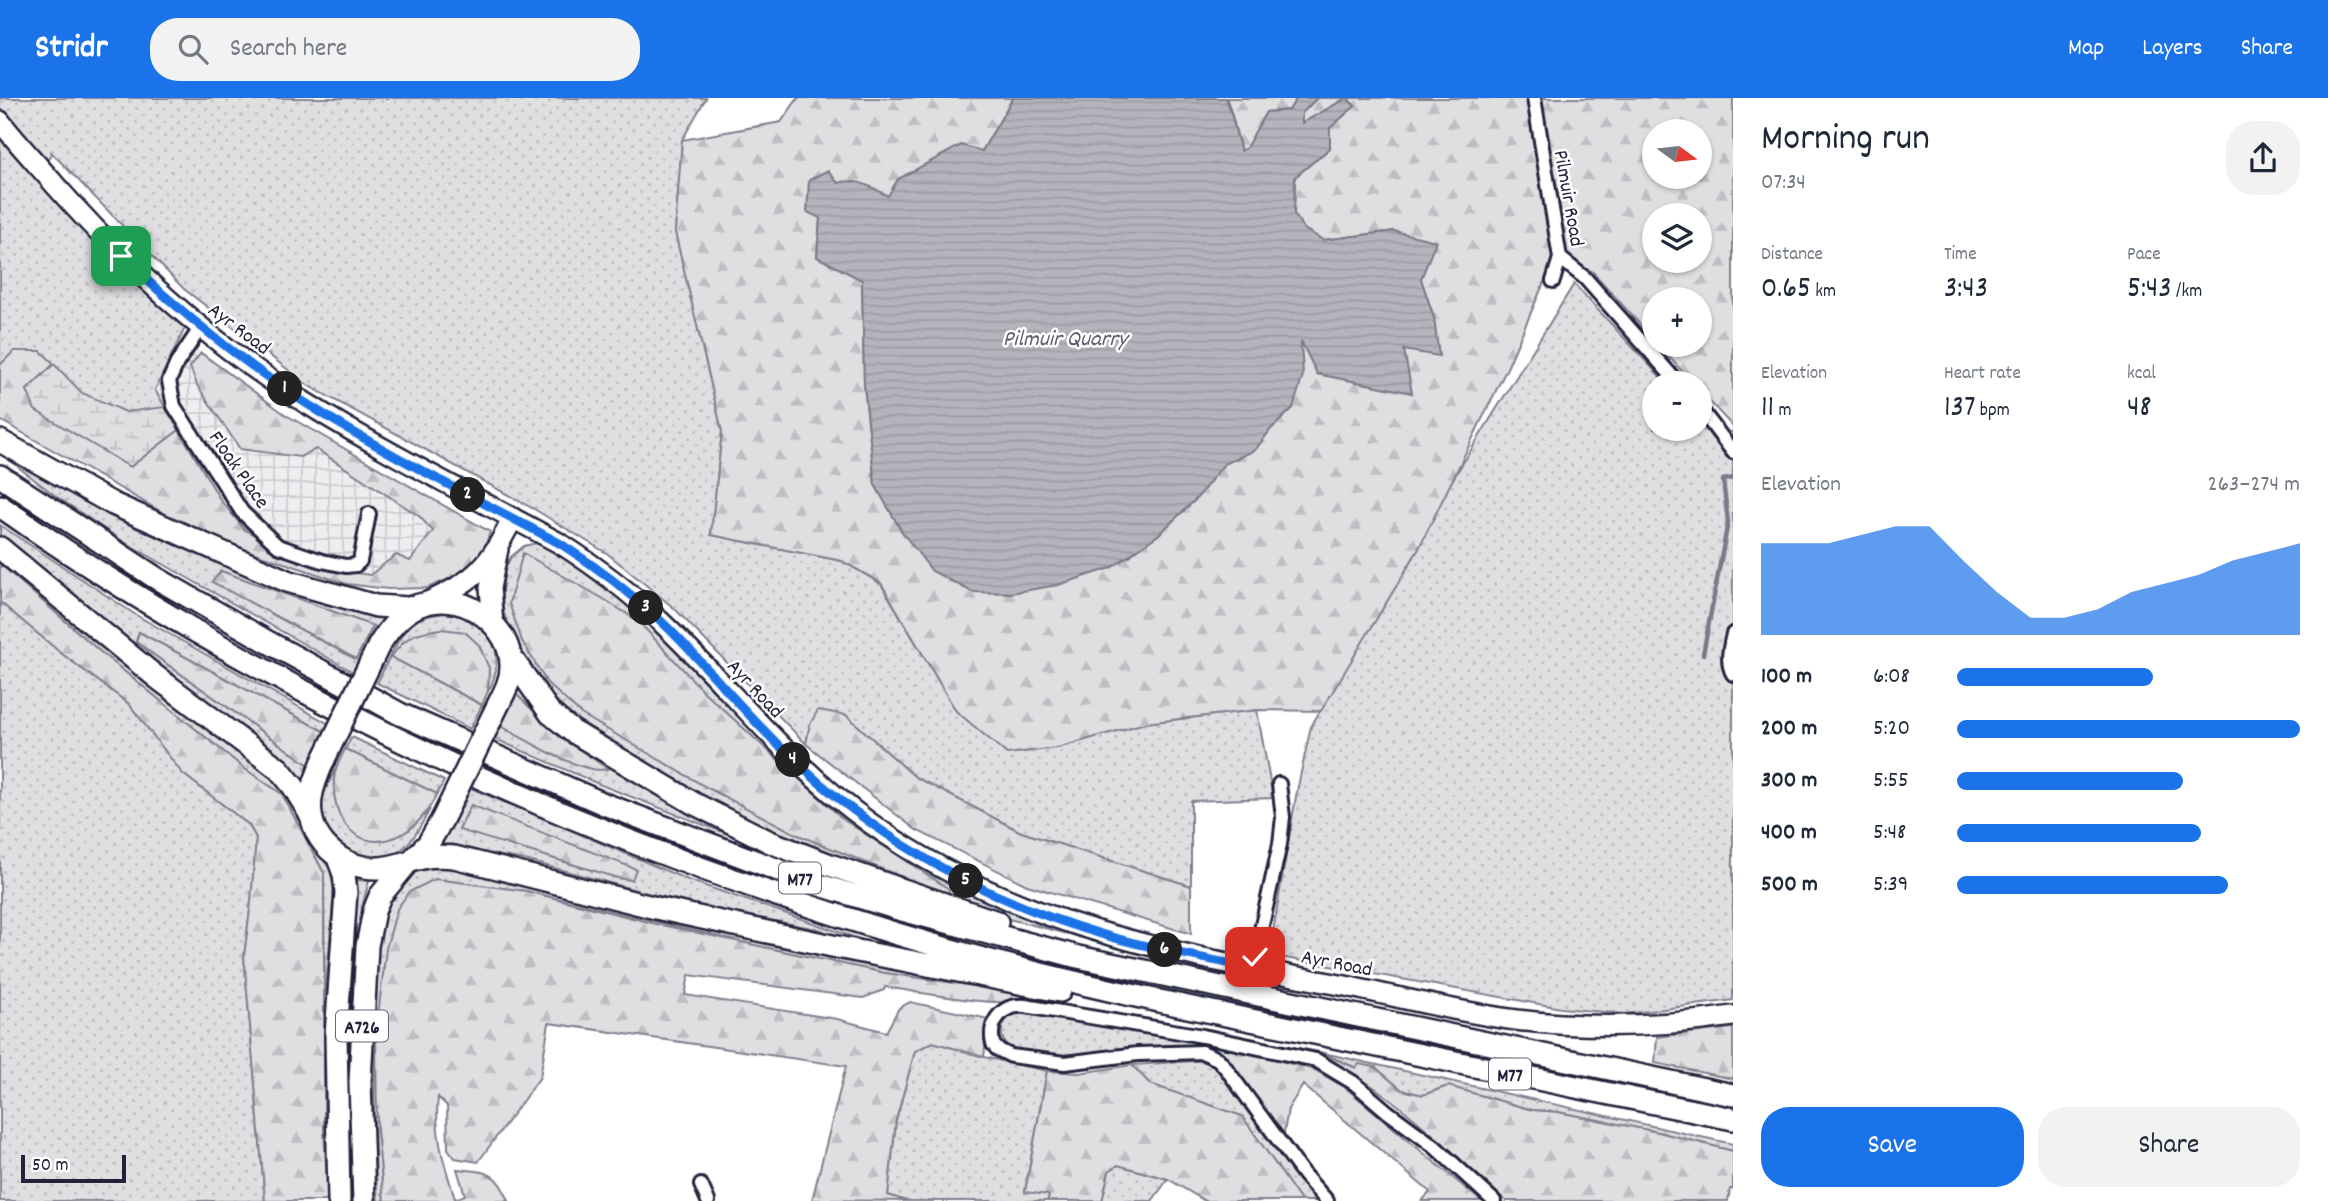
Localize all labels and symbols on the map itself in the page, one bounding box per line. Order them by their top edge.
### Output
north arrow [1642,119,1712,189]
street label: Pilmuir Road [1544,148,1590,249]
pin [91,226,151,286]
street label: Ayr Road [200,297,276,364]
water label: Pilmuir Quarry [1003,324,1131,357]
pin: 1 [268,372,302,406]
street label: Floak Place [200,426,275,516]
pin: 2 [450,478,486,512]
pin: 3 [628,590,664,626]
street label: Ayr Road [718,654,789,727]
pin: 4 [776,742,810,778]
road number: M77 [779,862,821,894]
pin: 5 [948,864,984,898]
pin [1225,927,1285,987]
pin: 6 [1148,932,1182,968]
street label: Ayr Road [1298,943,1375,987]
road number: A726 [336,1010,388,1042]
road number: M77 [1489,1058,1531,1090]
scale bar [21,1152,126,1184]

